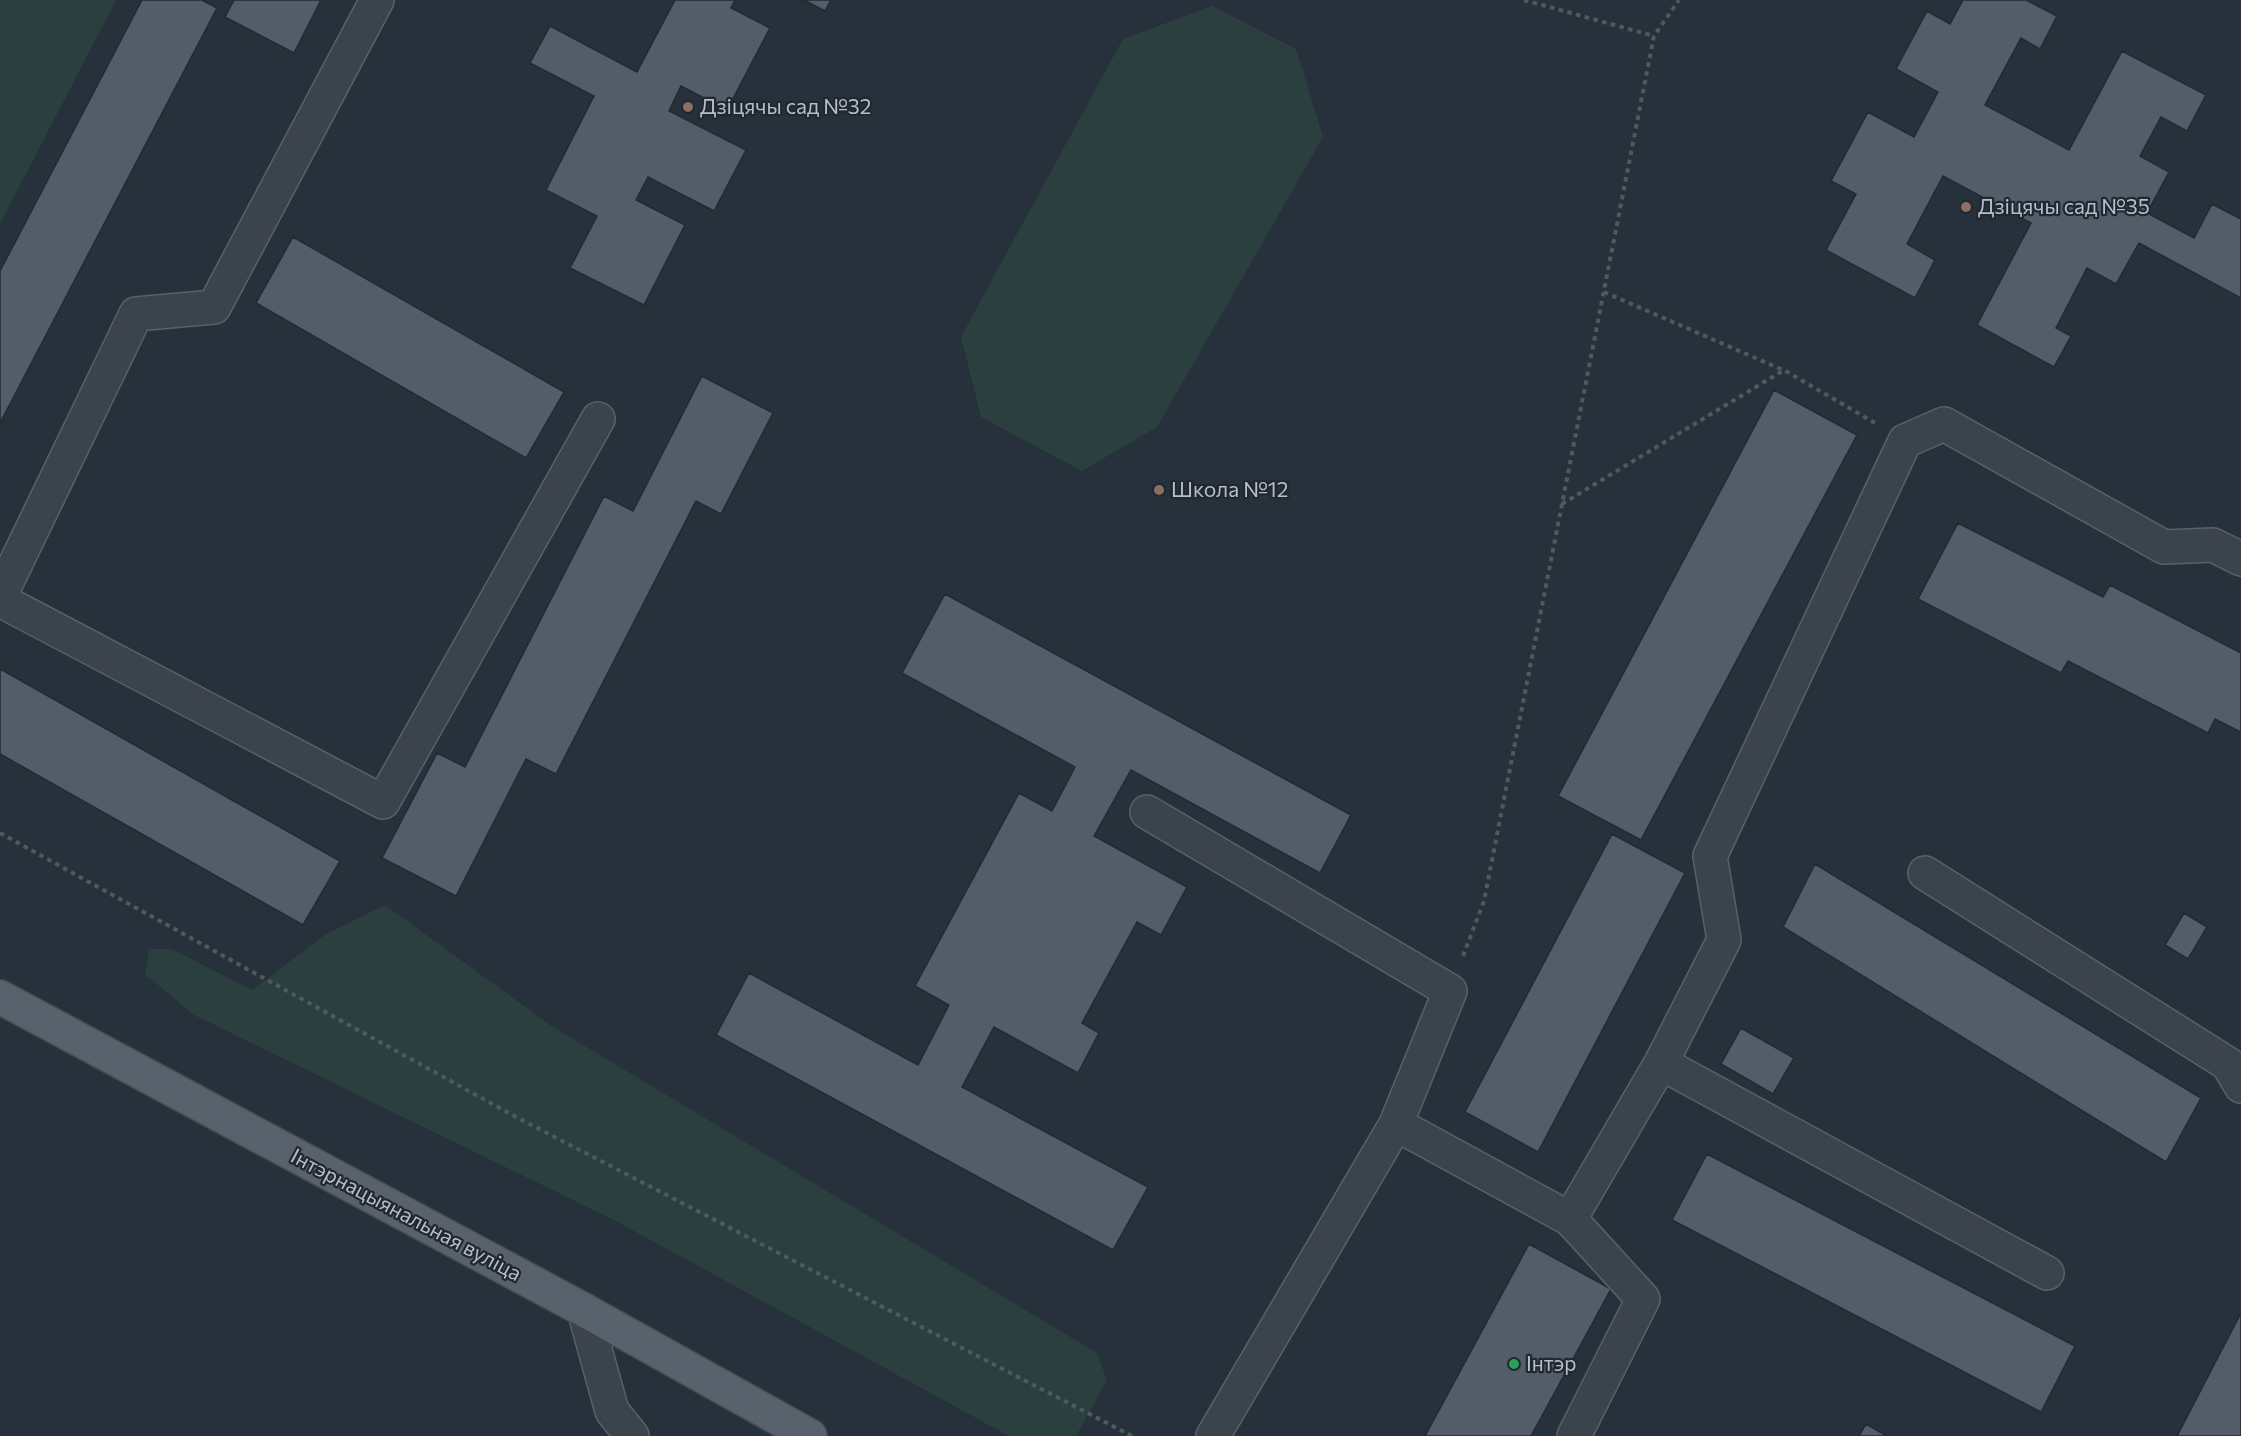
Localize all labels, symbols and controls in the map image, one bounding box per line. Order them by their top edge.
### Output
place label: Дзіцячы сад №32 [700,93,871,118]
marker: Дзіцячы сад №32 [681,100,695,114]
place label: Дзіцячы сад №35 [1978,193,2150,218]
marker: Дзіцячы сад №35 [1959,200,1973,214]
place label: Школа №12 [1171,476,1288,501]
marker: Школа №12 [1152,483,1166,497]
street label: Інтэрнацыянальная вуліца [287,1142,526,1285]
place label: Інтэр [1526,1350,1577,1375]
marker: Інтэр [1507,1357,1521,1371]

